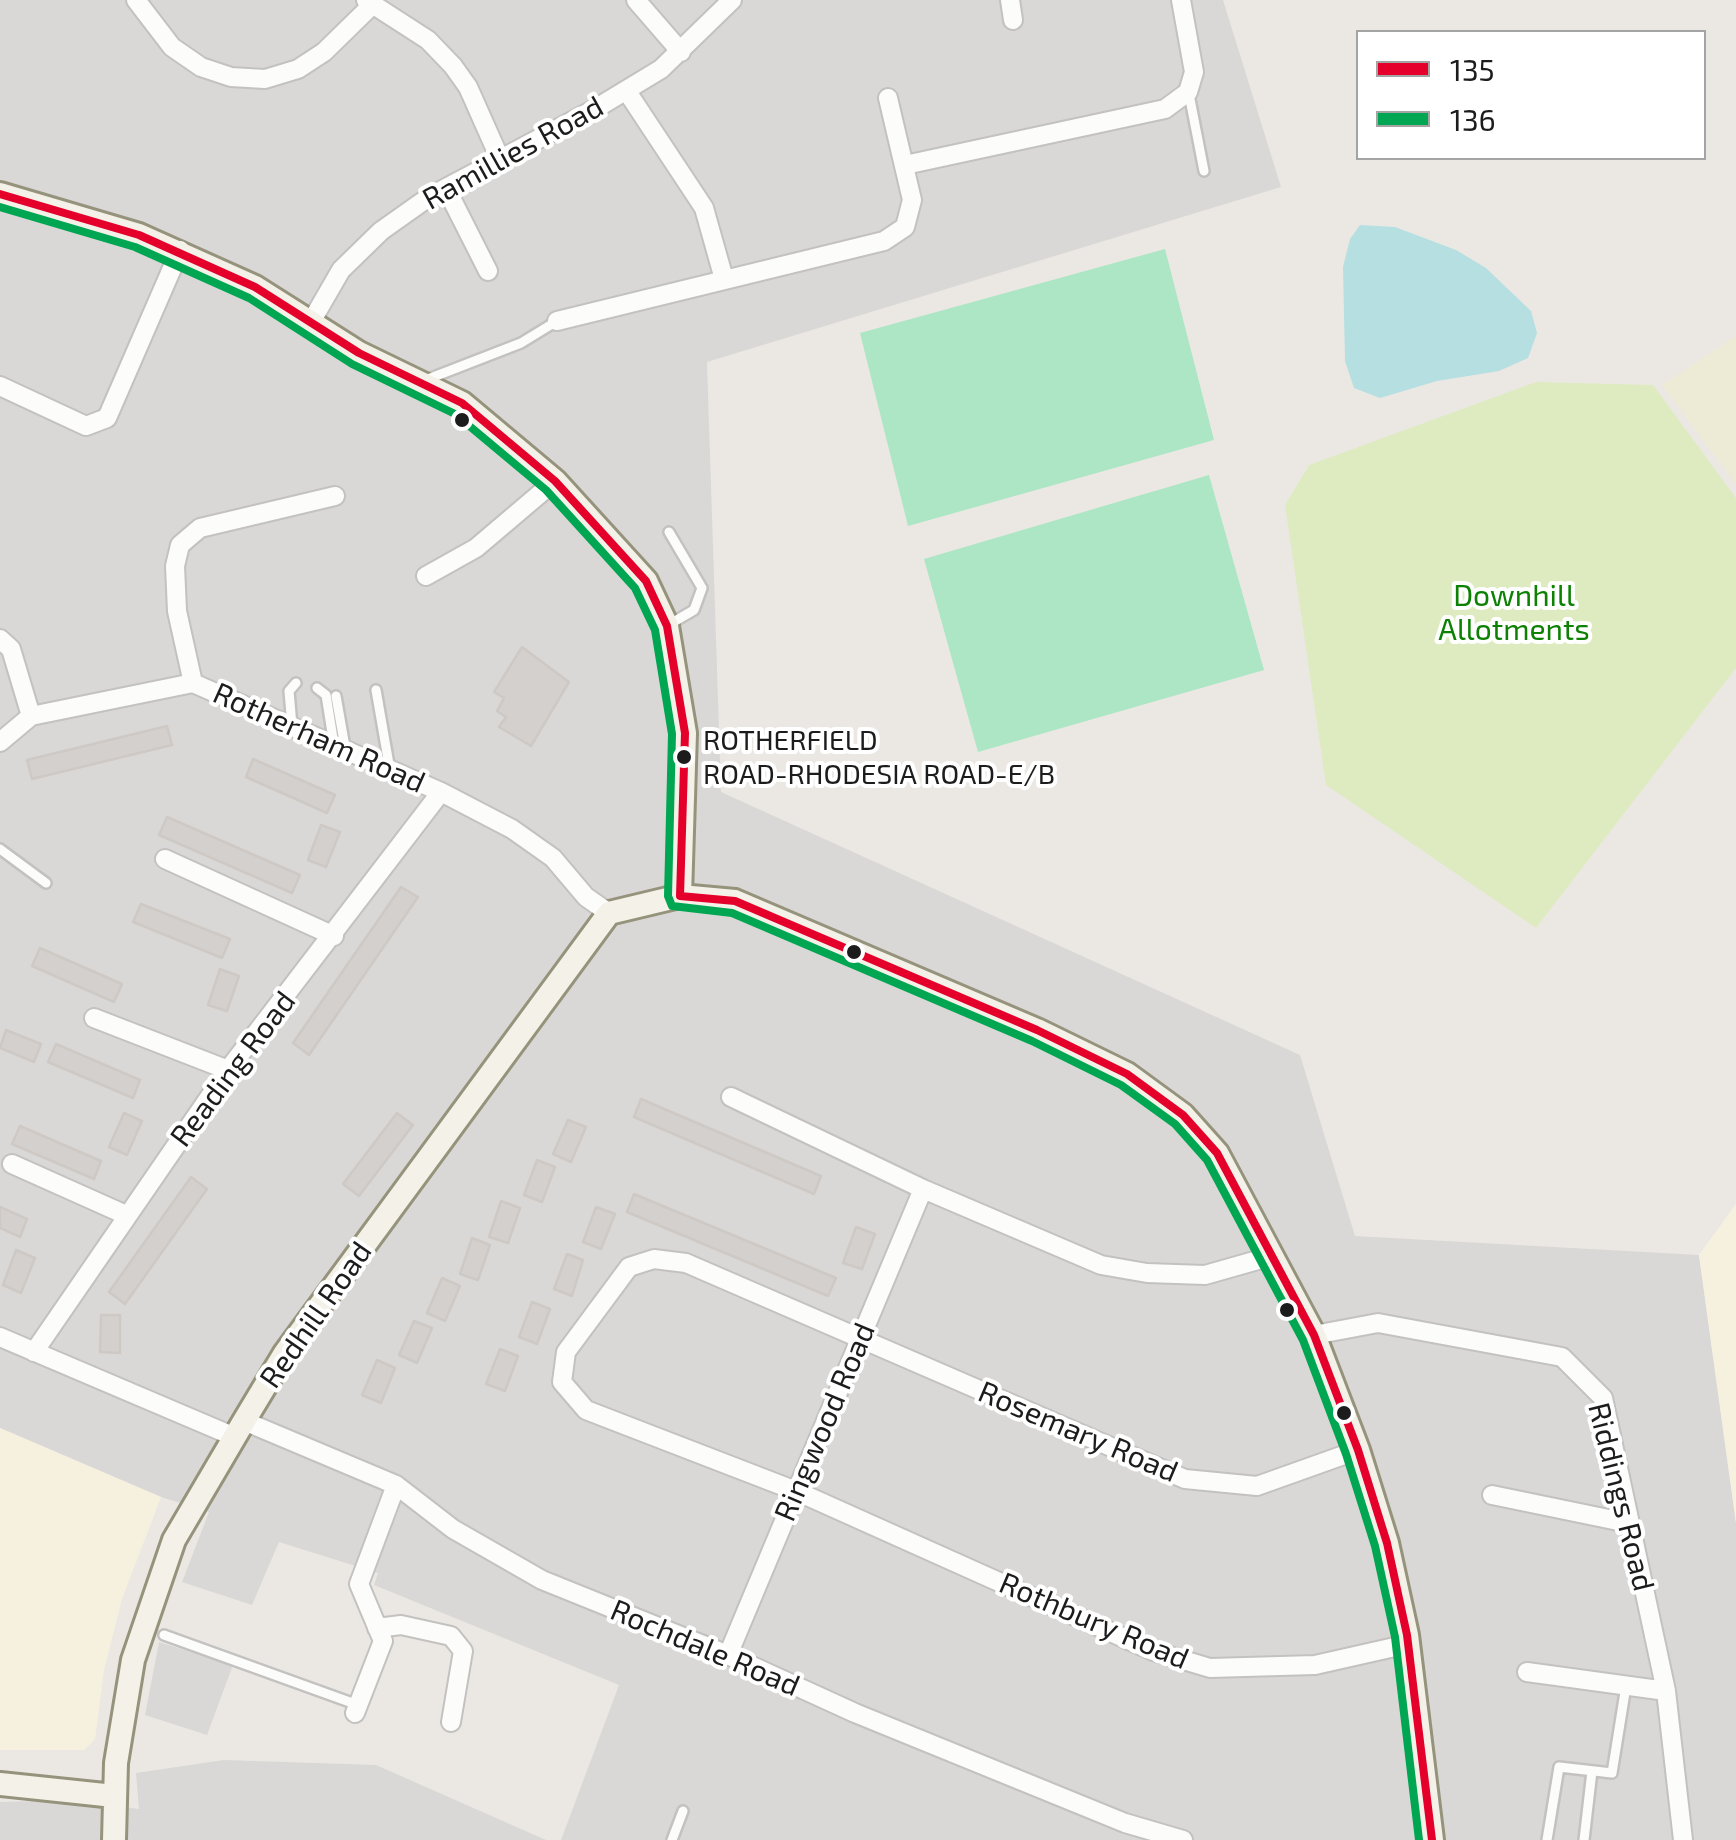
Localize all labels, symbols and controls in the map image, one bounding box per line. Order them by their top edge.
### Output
legend [1356,30,1706,160]
text: 135 [1450,51,1495,87]
street label: Ramillies Road [416,89,610,217]
text: 136 [1450,101,1496,137]
unlabelled marker [452,410,472,430]
park label: Downhill Allotments [1438,578,1590,648]
street label: Rotherham Road [207,675,431,801]
place label: ROTHERFIELD ROAD-RHODESIA ROAD-E/B [703,724,1055,790]
marker: ROTHERFIELD ROAD-RHODESIA ROAD-E/B [674,747,694,767]
unlabelled marker [844,942,864,962]
street label: Reading Road [163,984,303,1154]
street label: Redhill Road [252,1235,380,1395]
unlabelled marker [1277,1300,1297,1320]
street label: Ringwood Road [767,1317,883,1527]
street label: Rosemary Road [973,1374,1183,1490]
street label: Riddings Road [1580,1399,1662,1595]
unlabelled marker [1334,1403,1354,1423]
street label: Rothbury Road [994,1565,1194,1677]
street label: Rochdale Road [605,1592,805,1704]

